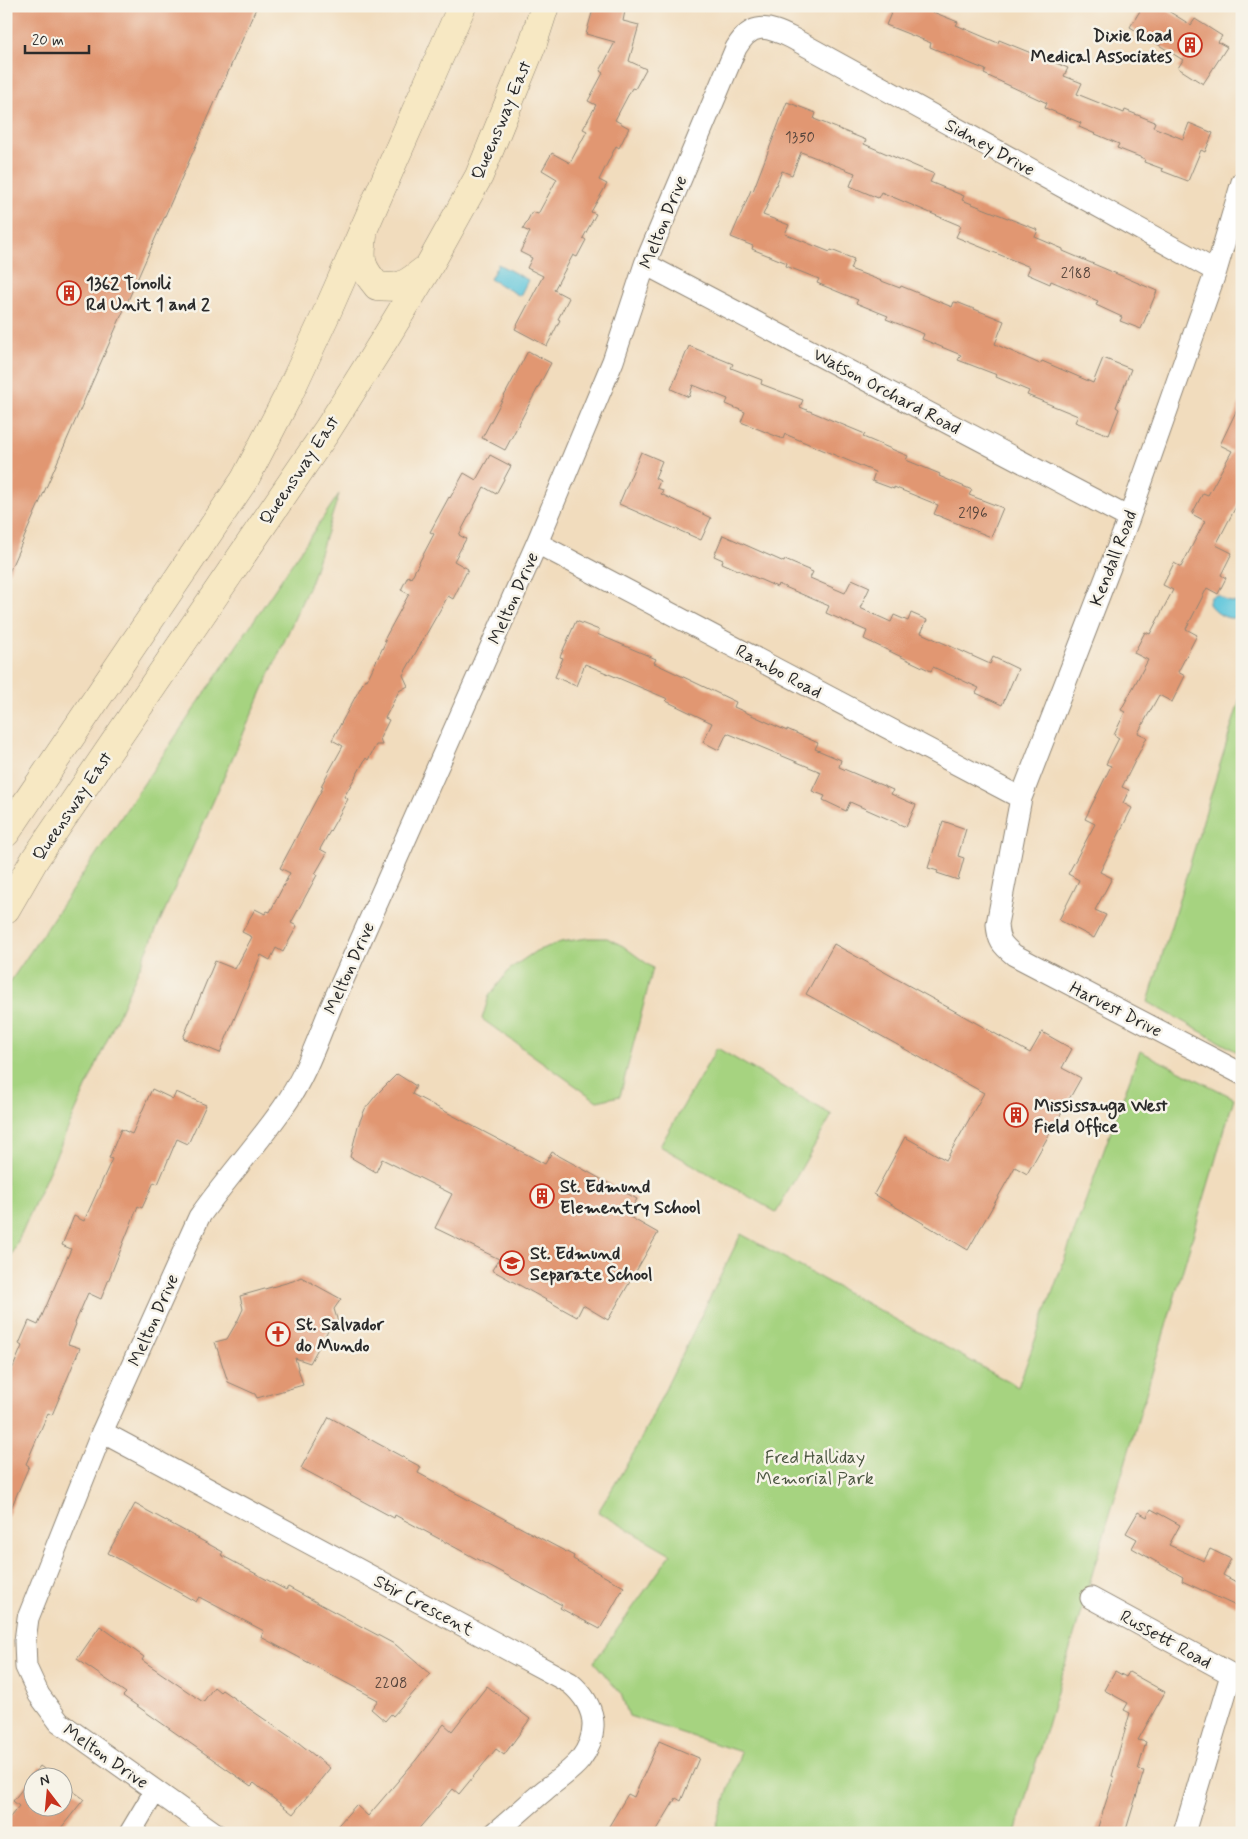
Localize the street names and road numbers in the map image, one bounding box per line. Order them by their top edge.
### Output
street label: Queensway East [466,57,538,184]
street label: Sidney Drive [940,113,1039,182]
street label: Melton Drive [634,172,694,273]
street label: Watson Orchard Road [809,343,964,441]
street label: Queensway East [254,411,346,530]
street label: Kendall Road [1085,507,1143,610]
street label: Melton Drive [483,548,545,648]
street label: Rambo Road [731,639,826,705]
street label: Queensway East [27,747,119,866]
street label: Melton Drive [319,918,381,1018]
street label: Harvest Drive [1065,976,1166,1044]
street label: Melton Drive [123,1270,185,1370]
street label: Stir Crescent [370,1570,478,1642]
street label: Russett Road [1115,1605,1216,1675]
street label: Melton Drive [58,1719,153,1795]

